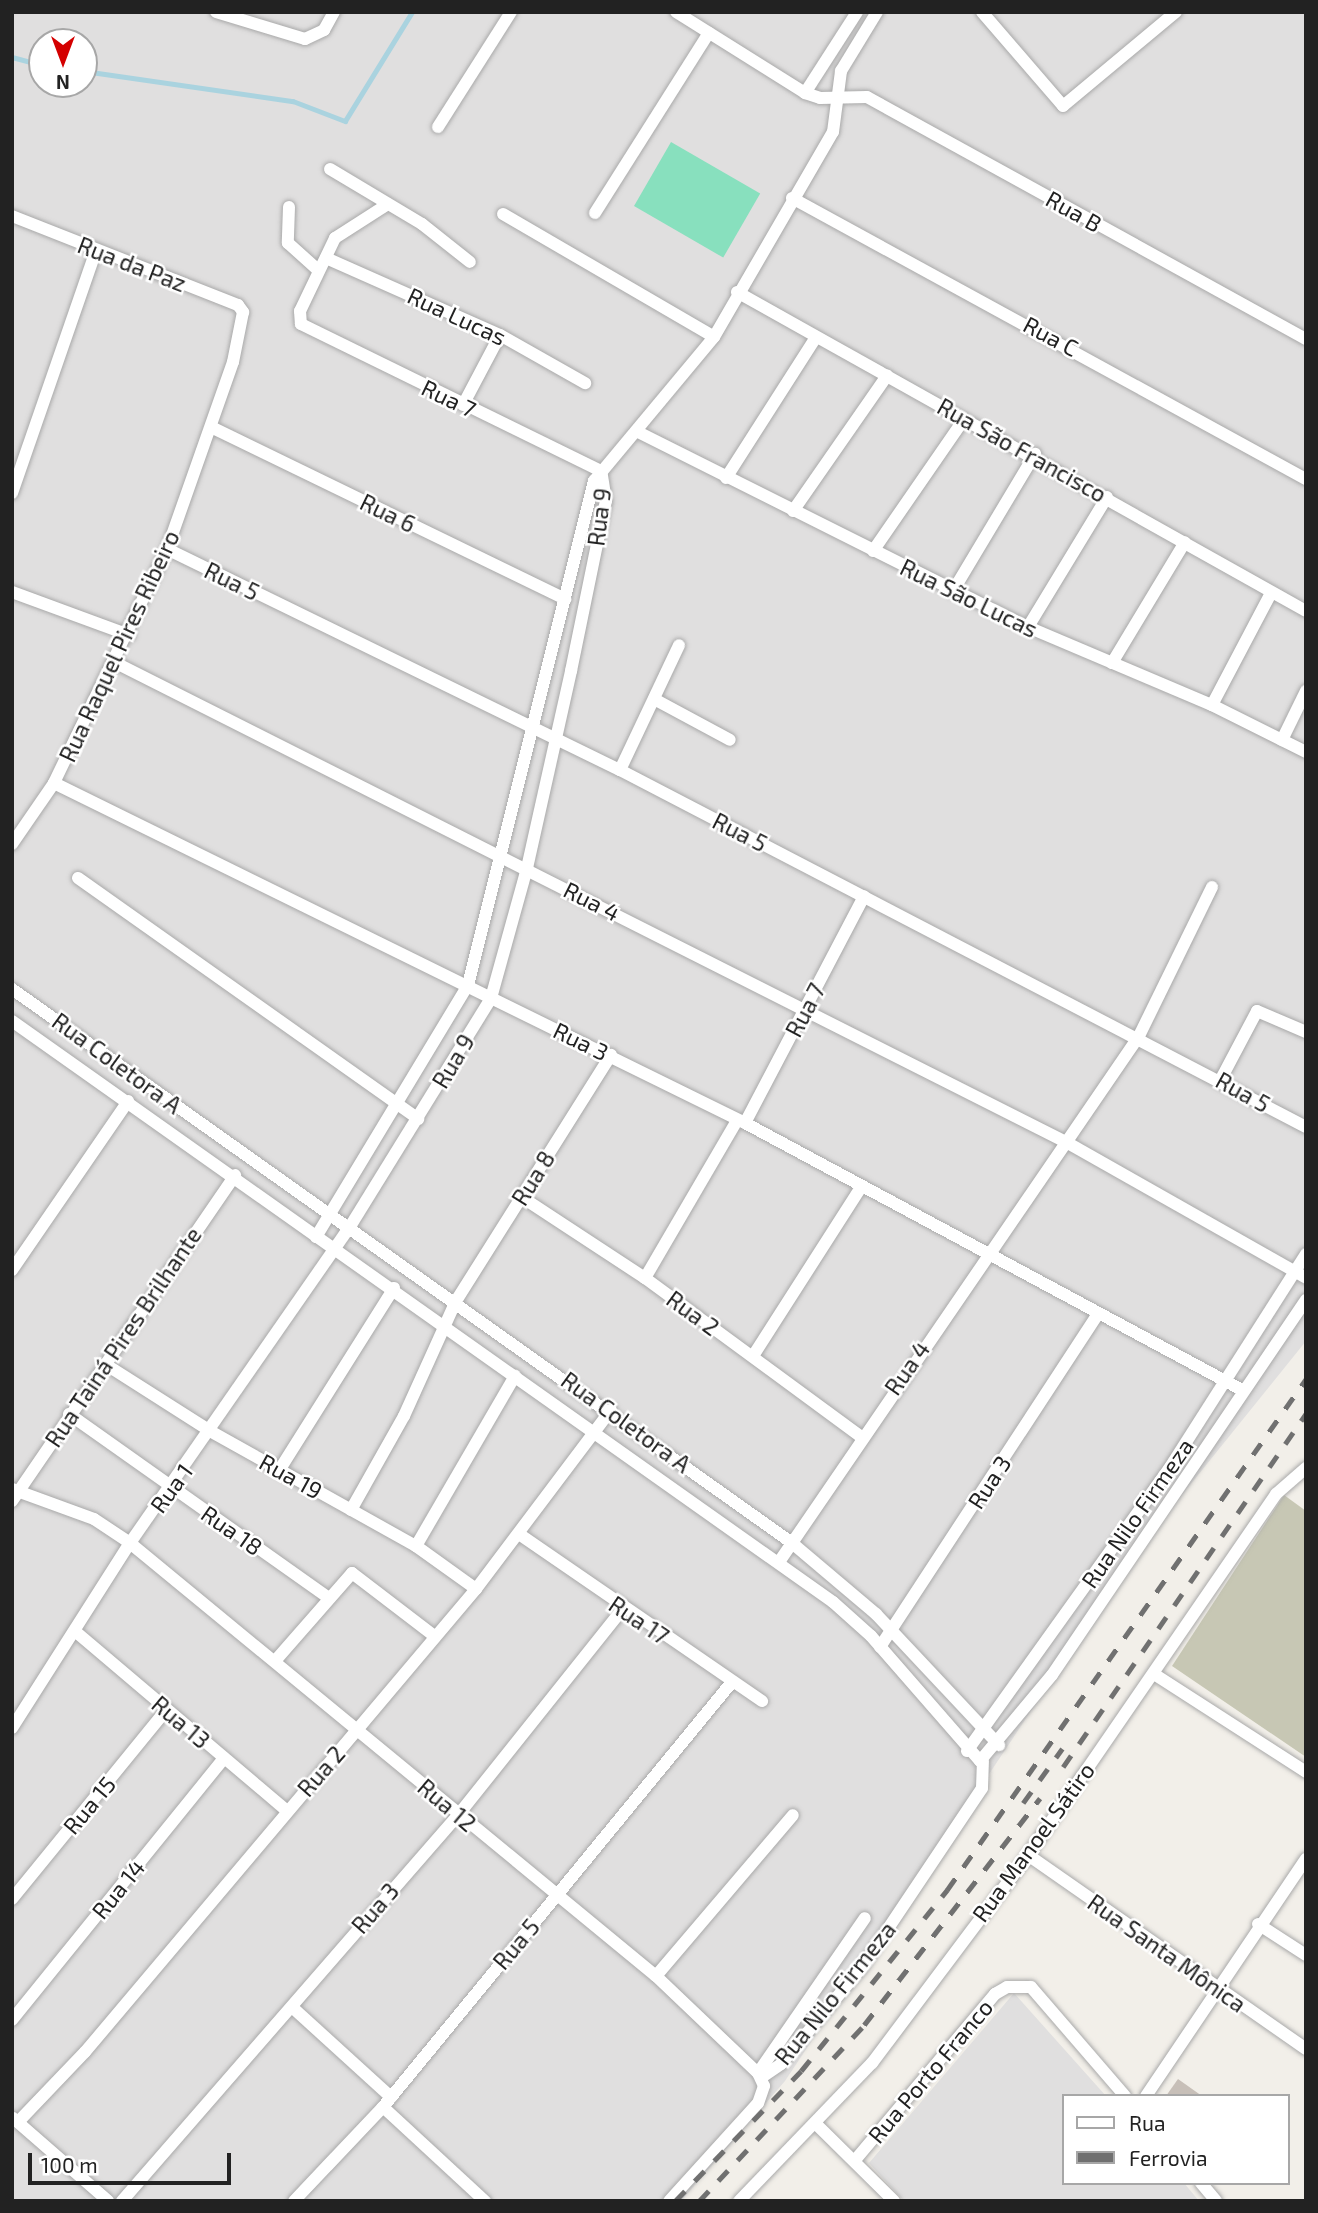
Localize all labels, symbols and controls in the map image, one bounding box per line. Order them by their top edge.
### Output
north arrow [28,28,98,98]
text: N [56,71,70,94]
street label: Rua B [1041,185,1107,237]
street label: Rua da Paz [74,231,190,297]
street label: Rua Lucas [403,281,511,351]
street label: Rua C [1019,310,1083,362]
street label: Rua 7 [417,373,481,423]
street label: Rua São Francisco [933,392,1111,508]
street label: Rua 9 [582,486,616,548]
street label: Rua 6 [356,488,420,538]
street label: Rua Raquel Pires Ribeiro [53,526,185,766]
street label: Rua São Lucas [896,553,1042,643]
street label: Rua 5 [200,556,264,606]
street label: Rua 5 [708,807,772,857]
street label: Rua 4 [559,875,625,927]
street label: Rua 7 [779,978,831,1042]
street label: Rua Coletora A [47,1007,187,1119]
street label: Rua 3 [549,1016,613,1066]
street label: Rua 9 [426,1029,480,1093]
street label: Rua 5 [1211,1066,1275,1118]
street label: Rua 8 [506,1146,560,1210]
street label: Rua Tainá Pires Brilhante [39,1222,207,1452]
street label: Rua 2 [661,1285,725,1341]
street label: Rua 4 [879,1336,935,1400]
street label: Rua Coletora A [556,1366,696,1478]
street label: Rua Nilo Firmeza [1075,1433,1199,1593]
street label: Rua 19 [255,1448,327,1504]
street label: Rua 3 [962,1450,1016,1514]
street label: Rua 1 [144,1458,198,1518]
street label: Rua 18 [196,1499,268,1561]
street label: Rua 17 [604,1590,674,1650]
street label: Rua 13 [146,1690,216,1754]
street label: Rua 2 [292,1740,350,1802]
street label: Rua Manoel Sátiro [966,1757,1100,1927]
street label: Rua 15 [57,1771,121,1839]
street label: Rua 12 [412,1773,482,1837]
street label: Rua 14 [86,1854,150,1924]
street label: Rua 3 [346,1877,404,1939]
street label: Rua Santa Mônica [1083,1888,1251,2018]
street label: Rua 5 [487,1913,545,1975]
street label: Rua Nilo Firmeza [769,1916,901,2070]
street label: Rua Porto Franco [862,1994,998,2148]
legend [1062,2094,1290,2185]
text: Rua [1129,2110,1165,2135]
scale bar [32,2140,234,2184]
text: Ferrovia [1129,2145,1208,2170]
text: 100 m [41,2152,98,2177]

